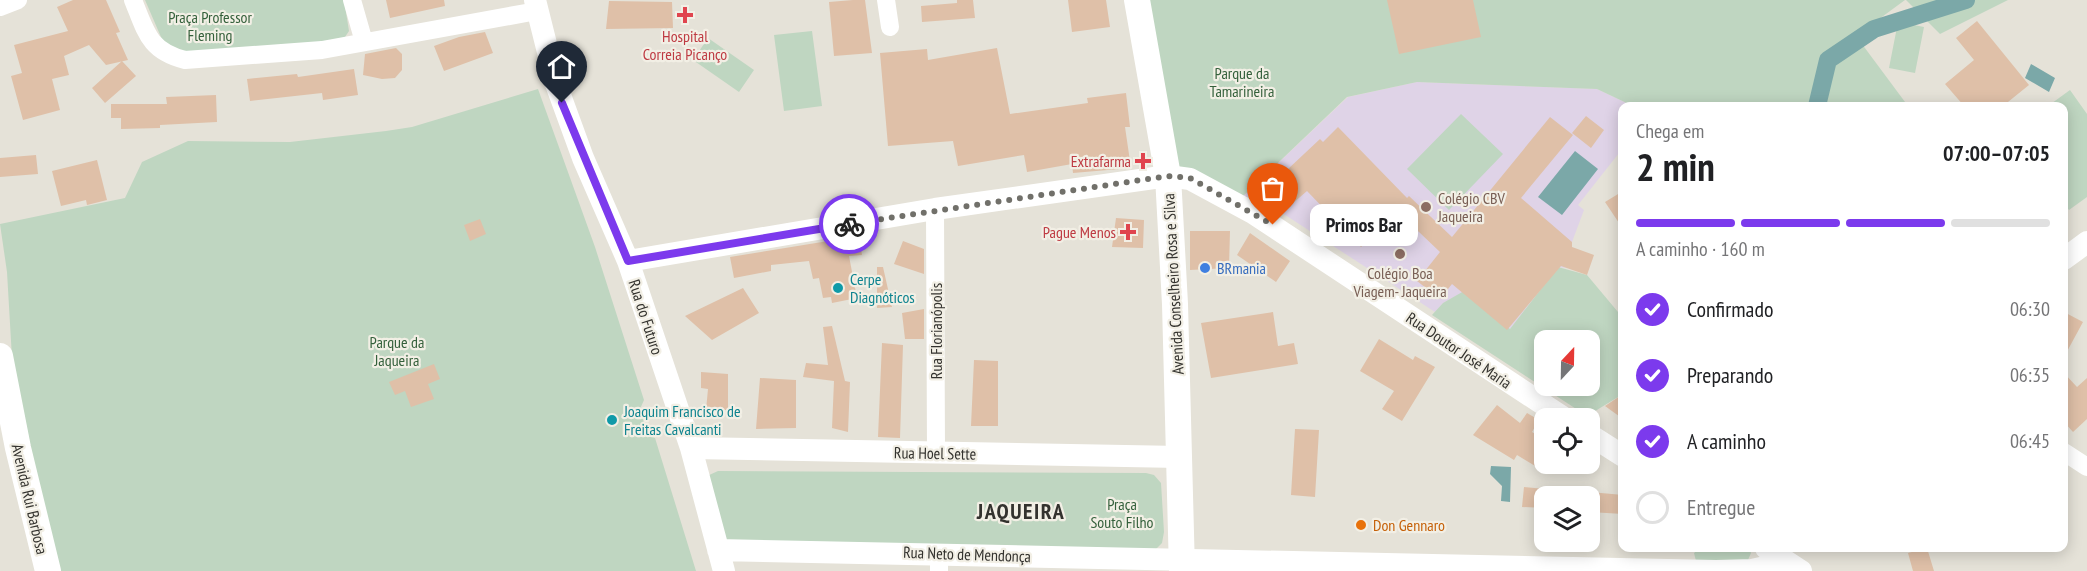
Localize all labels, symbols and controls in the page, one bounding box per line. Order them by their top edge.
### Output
marker: Hospital Correia Picanço [676,6,694,24]
park label: Praça Professor Fleming [168,7,252,45]
place label: Hospital Correia Picanço [643,26,727,64]
pin [536,41,587,103]
icon: home [545,50,578,83]
park label: Parque da Tamarineira [1210,63,1274,101]
text: Chega em [1636,118,1704,144]
text: 07:00–07:05 [1943,139,2050,167]
text: 2 min [1636,141,1715,192]
place label: Extrafarma [1071,151,1131,171]
marker: Extrafarma [1136,154,1150,168]
pin [1247,163,1298,225]
icon: bag [1256,172,1289,205]
place label: Colégio CBV Jaqueira [1437,188,1506,226]
street label: Avenida Conselheiro Rosa e Silva [1158,193,1188,375]
courier [819,194,879,254]
marker: Colégio CBV Jaqueira [1419,200,1433,214]
callout: Primos Bar [1309,204,1417,246]
icon: bike [833,208,866,241]
text: Primos Bar [1326,212,1402,238]
place label: Pague Menos [1043,222,1116,242]
marker: Pague Menos [1121,225,1135,239]
text: A caminho · 160 m [1636,236,1765,262]
marker: Colégio Boa Viagem- Jaqueira [1393,247,1407,261]
place label: BRmania [1217,258,1266,278]
marker: BRmania [1198,261,1212,275]
place label: Colégio Boa Viagem- Jaqueira [1352,263,1447,301]
place label: Cerpe Diagnóticos [850,269,915,307]
street label: Rua do Futuro [624,277,668,357]
marker: Cerpe Diagnóticos [831,281,845,295]
street label: Rua Florianópolis [926,283,946,379]
icon: check [1636,293,1669,326]
text: Confirmado [1687,295,1773,323]
text: 06:30 [2010,296,2050,322]
street label: Rua Doutor José Maria [1403,307,1515,393]
north arrow [1534,330,1600,396]
map controls [1534,330,1600,552]
park label: Parque da Jaqueira [370,332,424,370]
icon: check [1636,359,1669,392]
text: Preparando [1687,361,1773,389]
text: 06:35 [2010,362,2050,388]
place label: Joaquim Francisco de Freitas Cavalcanti [623,401,741,439]
button: locate [1534,408,1600,474]
marker: Joaquim Francisco de Freitas Cavalcanti [605,413,619,427]
icon: check [1636,425,1669,458]
text: A caminho [1687,427,1766,455]
text: 06:45 [2010,428,2050,454]
street label: Avenida Rui Barbosa [8,442,52,556]
street label: Rua Hoel Sette [894,442,976,464]
button: layers [1534,486,1600,552]
text: Entregue [1687,493,1755,521]
park label: Praça Souto Filho [1090,494,1154,532]
district label: JAQUEIRA [976,497,1065,525]
place label: Don Gennaro [1373,515,1445,535]
marker: Don Gennaro [1354,518,1368,532]
street label: Rua Neto de Mendonça [903,542,1031,566]

